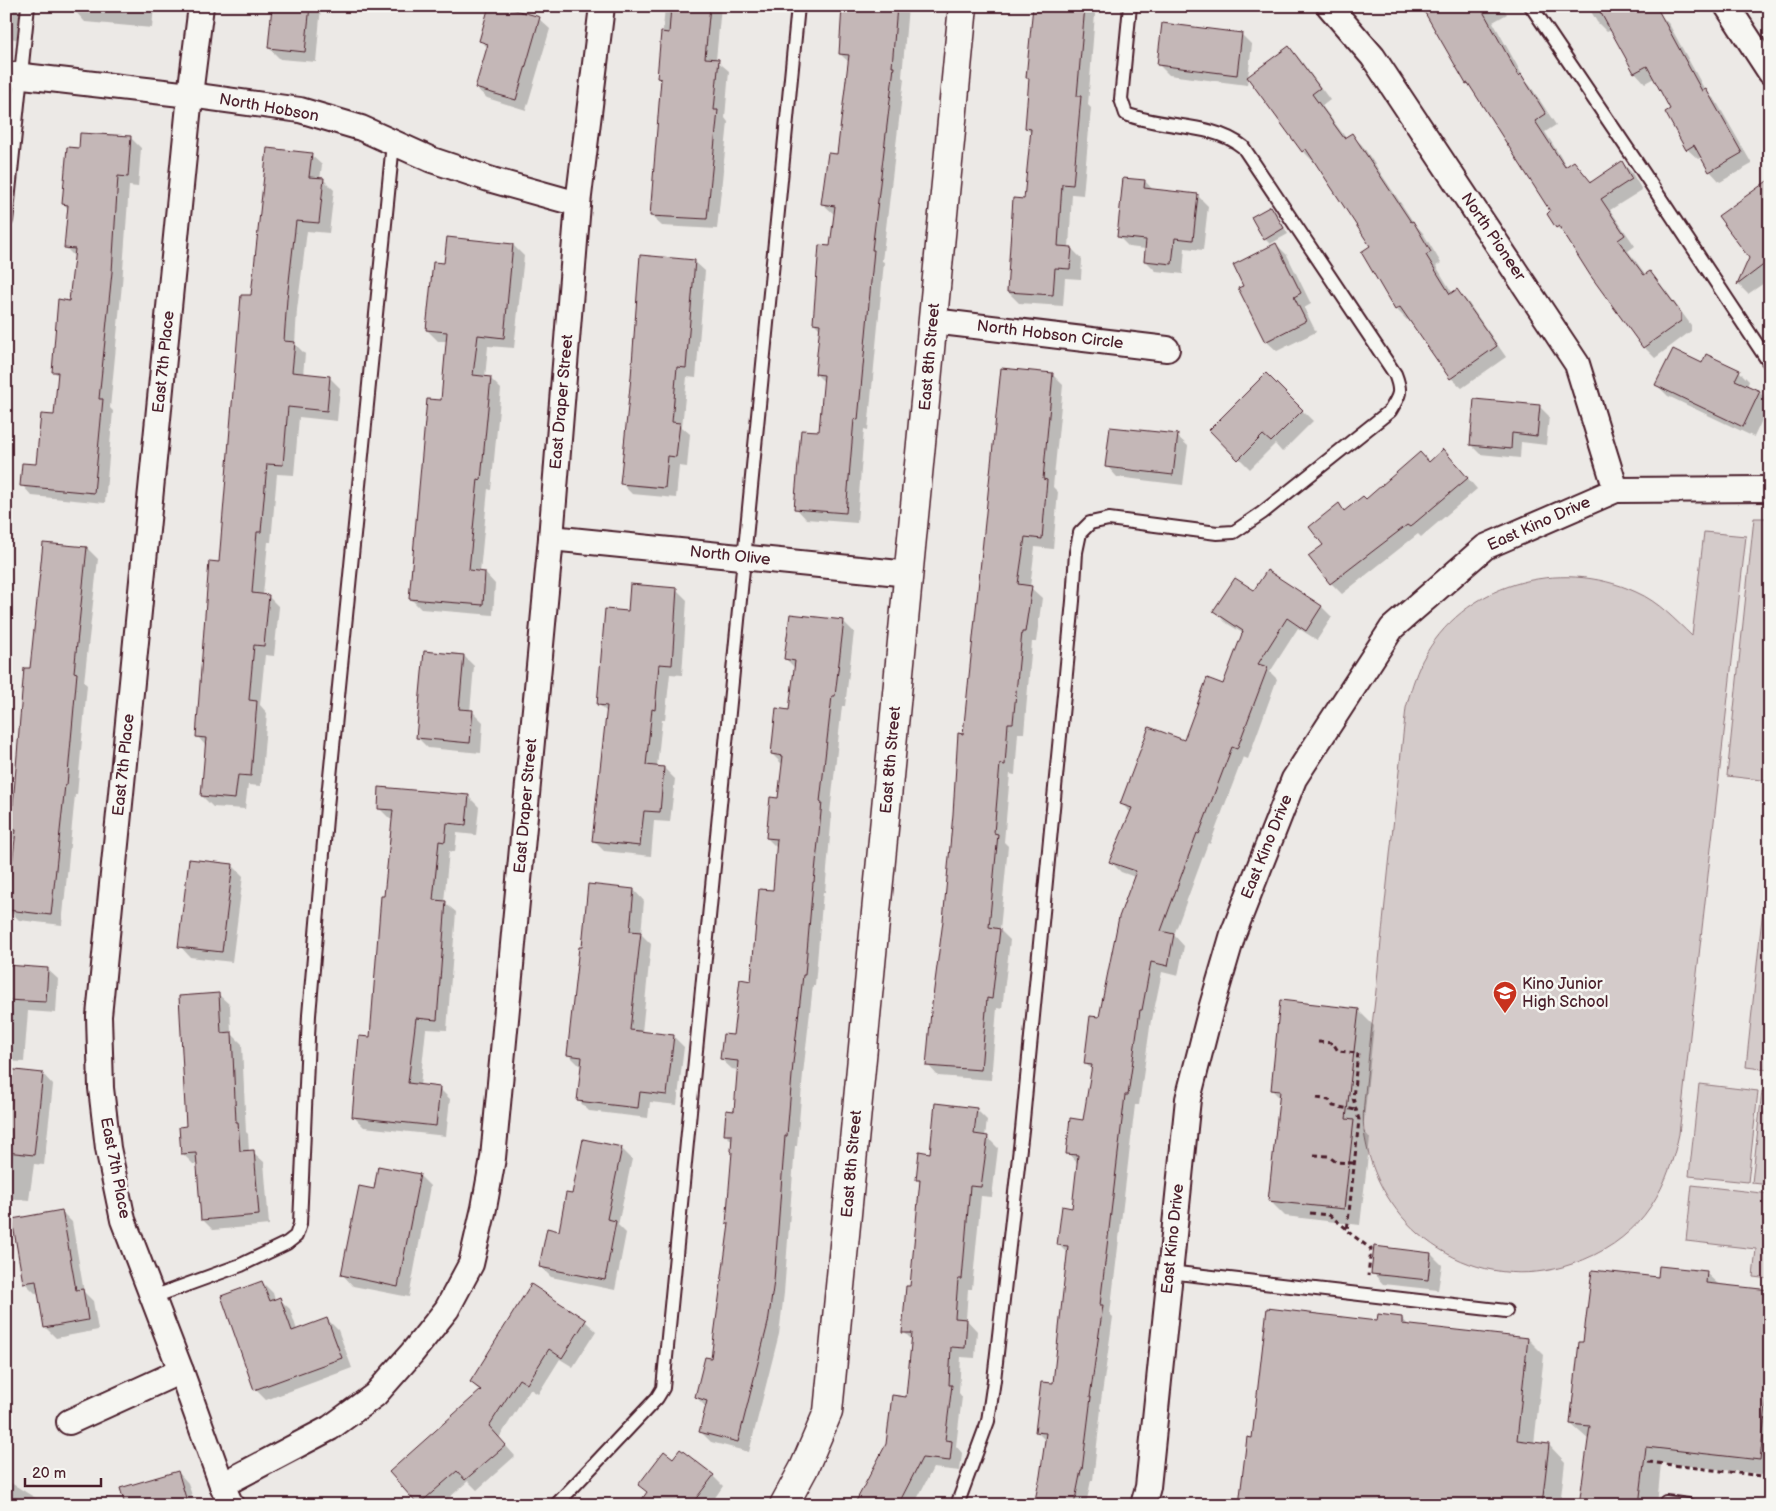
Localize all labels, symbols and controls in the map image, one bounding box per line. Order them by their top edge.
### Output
street label: North Hobson [218,90,320,126]
street label: North Pioneer [1457,189,1529,285]
street label: East 8th Street [916,302,944,412]
street label: East 7th Place [149,309,179,414]
street label: North Hobson Circle [976,317,1125,353]
street label: East Draper Street [547,334,577,470]
street label: East Kino Drive [1484,493,1594,555]
street label: North Olive [689,542,772,570]
street label: East 8th Street [877,705,905,815]
street label: East 7th Place [109,712,139,817]
street label: East Draper Street [511,738,541,874]
street label: East Kino Drive [1237,792,1297,902]
place label: Kino Junior High School [1522,975,1608,1012]
school or university icon: Kino Junior High School [1492,980,1518,1014]
street label: East 8th Street [838,1109,866,1219]
street label: East 7th Place [96,1116,134,1221]
street label: East Kino Drive [1158,1182,1188,1295]
scale bar [25,1456,101,1488]
text: 20 m [32,1464,66,1483]

